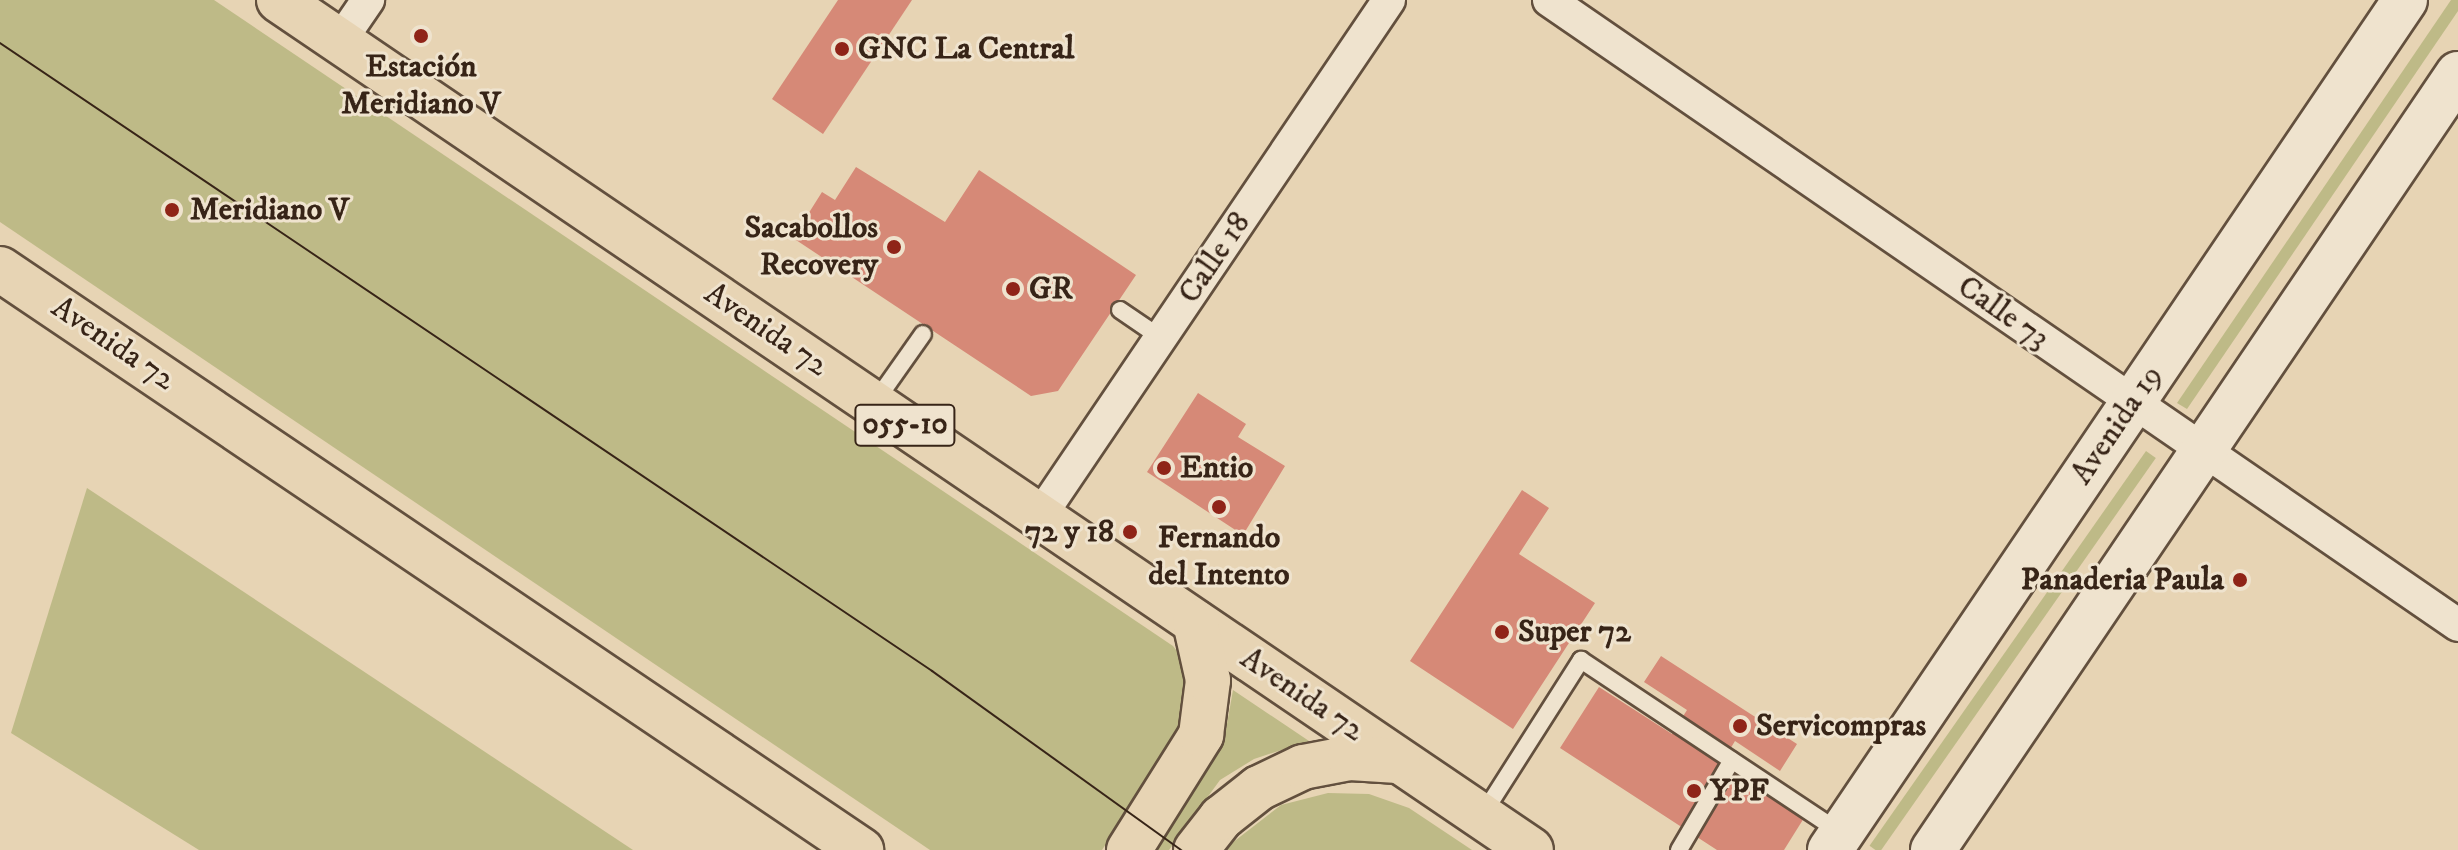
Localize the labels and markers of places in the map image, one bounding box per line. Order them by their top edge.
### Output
marker: Estación Meridiano V [412,27,430,45]
place label: GNC La Central [858,30,1074,68]
marker: GNC La Central [833,40,851,58]
place label: Estación Meridiano V [341,49,501,124]
place label: Meridiano V [190,191,349,229]
marker: Meridiano V [161,199,183,221]
place label: Sacabollos Recovery [744,210,878,285]
marker: Sacabollos Recovery [885,238,903,256]
place label: GR [1029,270,1073,308]
marker: GR [1004,280,1022,298]
place label: Entio [1180,449,1253,487]
marker: Entio [1155,459,1173,477]
marker: Fernando del Intento [1210,498,1228,516]
place label: 72 y 18 [1025,513,1114,551]
place label: Fernando del Intento [1148,520,1290,595]
marker: 72 y 18 [1121,523,1139,541]
place label: Panaderia Paula [2021,561,2224,599]
marker: Panaderia Paula [2231,571,2249,589]
place label: Super 72 [1518,613,1631,651]
marker: Super 72 [1493,623,1511,641]
place label: Servicompras [1756,707,1926,745]
marker: Servicompras [1731,717,1749,735]
place label: YPF [1710,772,1769,810]
marker: YPF [1685,782,1703,800]

